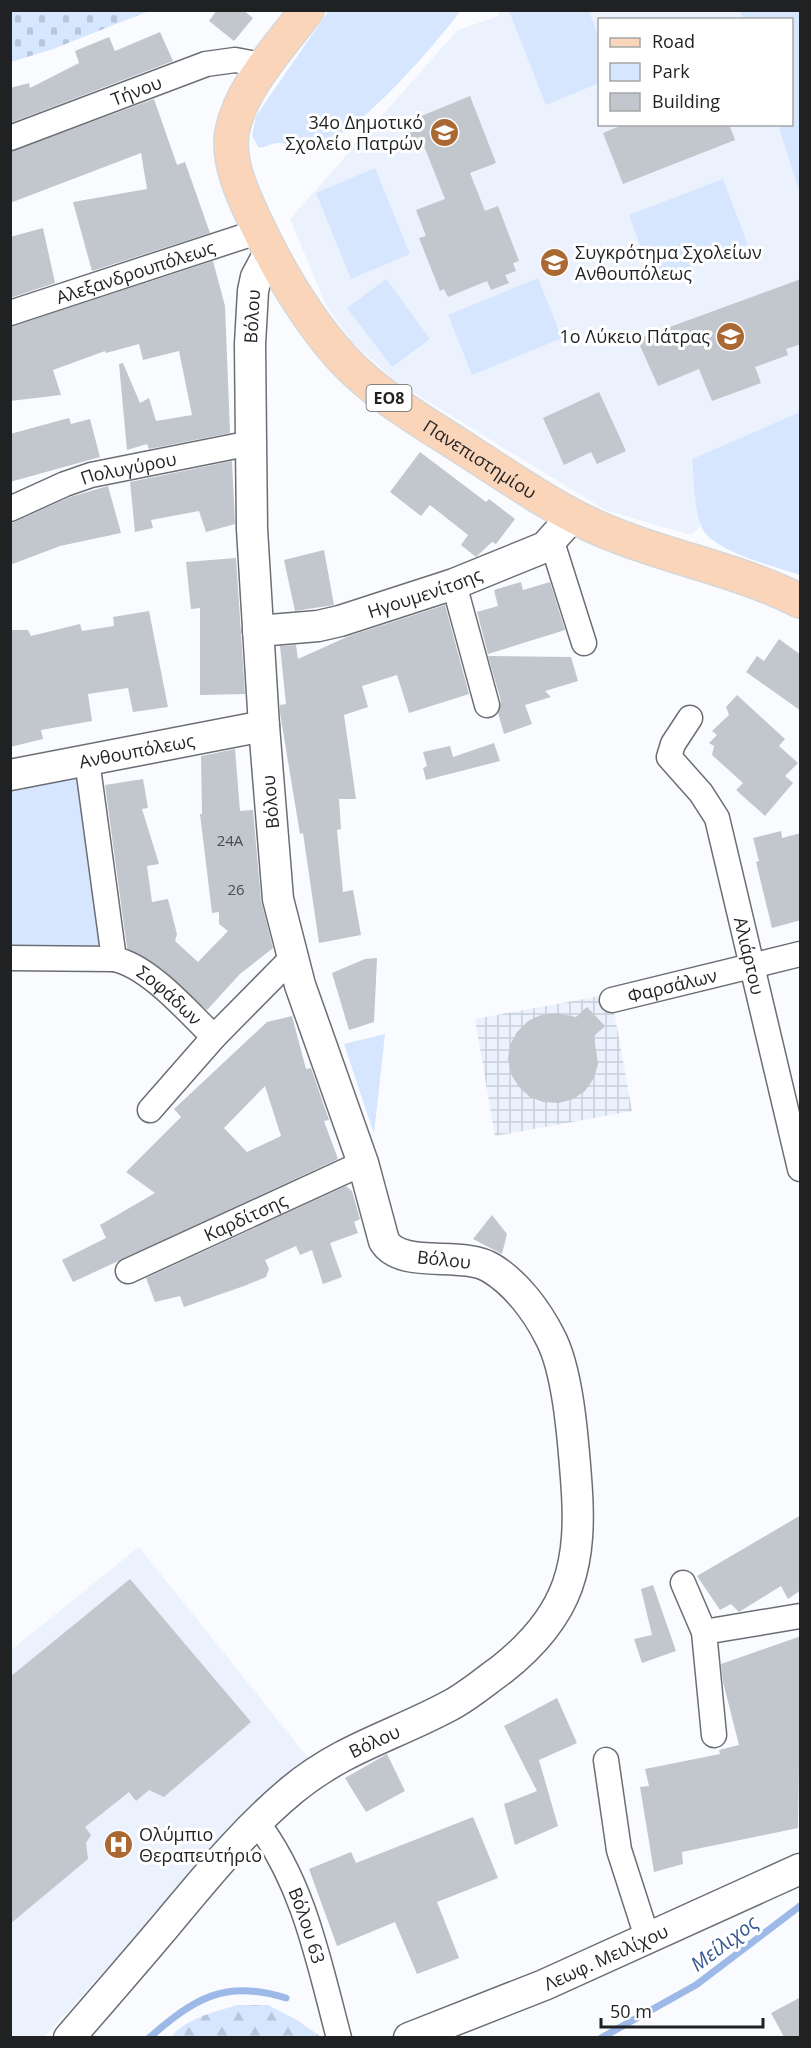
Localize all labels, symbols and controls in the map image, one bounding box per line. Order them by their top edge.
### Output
legend [598,18,793,126]
text: Road [652,29,695,53]
text: Park [652,59,690,83]
street label: Τήνου [107,70,165,111]
text: Building [652,89,720,113]
place label: 34ο Δημοτικό Σχολείο Πατρών [285,110,423,155]
school or university icon: 34ο Δημοτικό Σχολείο Πατρών [428,116,460,148]
street label: Αλεξανδρουπόλεως [53,235,218,309]
place label: Συγκρότημα Σχολείων Ανθουπόλεως [575,240,762,285]
school or university icon: Συγκρότημα Σχολείων Ανθουπόλεως [538,246,570,278]
street label: Βόλου [238,289,265,344]
school or university icon: 1ο Λύκειο Πάτρας [715,320,747,352]
place label: 1ο Λύκειο Πάτρας [560,324,710,348]
road number: ΕΟ8 [366,385,412,411]
street label: Πανεπιστημίου [419,414,541,504]
street label: Πολυγύρου [77,446,178,490]
street label: Ηγουμενίτσης [364,562,486,623]
street label: Ανθουπόλεως [77,728,197,773]
street label: Βόλου [256,774,284,830]
house number: 24Α [217,830,244,850]
house number: 26 [227,879,245,899]
street label: Αλιάρτου [729,914,770,997]
street label: Σοφάδων [132,959,208,1030]
street label: Φαρσάλων [625,963,720,1008]
street label: Καρδίτσης [200,1188,291,1247]
street label: Βόλου [416,1244,472,1274]
street label: Βόλου [345,1719,404,1763]
place label: Ολύμπιο Θεραπευτήριο [139,1822,262,1867]
hospital icon: Ολύμπιο Θεραπευτήριο [102,1828,134,1860]
street label: Βόλου 63 [283,1883,331,1966]
water label: Μείλιχος [685,1908,764,1977]
street label: Λεωφ. Μειλίχου [540,1918,672,1996]
scale bar [601,1991,763,2029]
text: 50 m [610,1999,652,2023]

